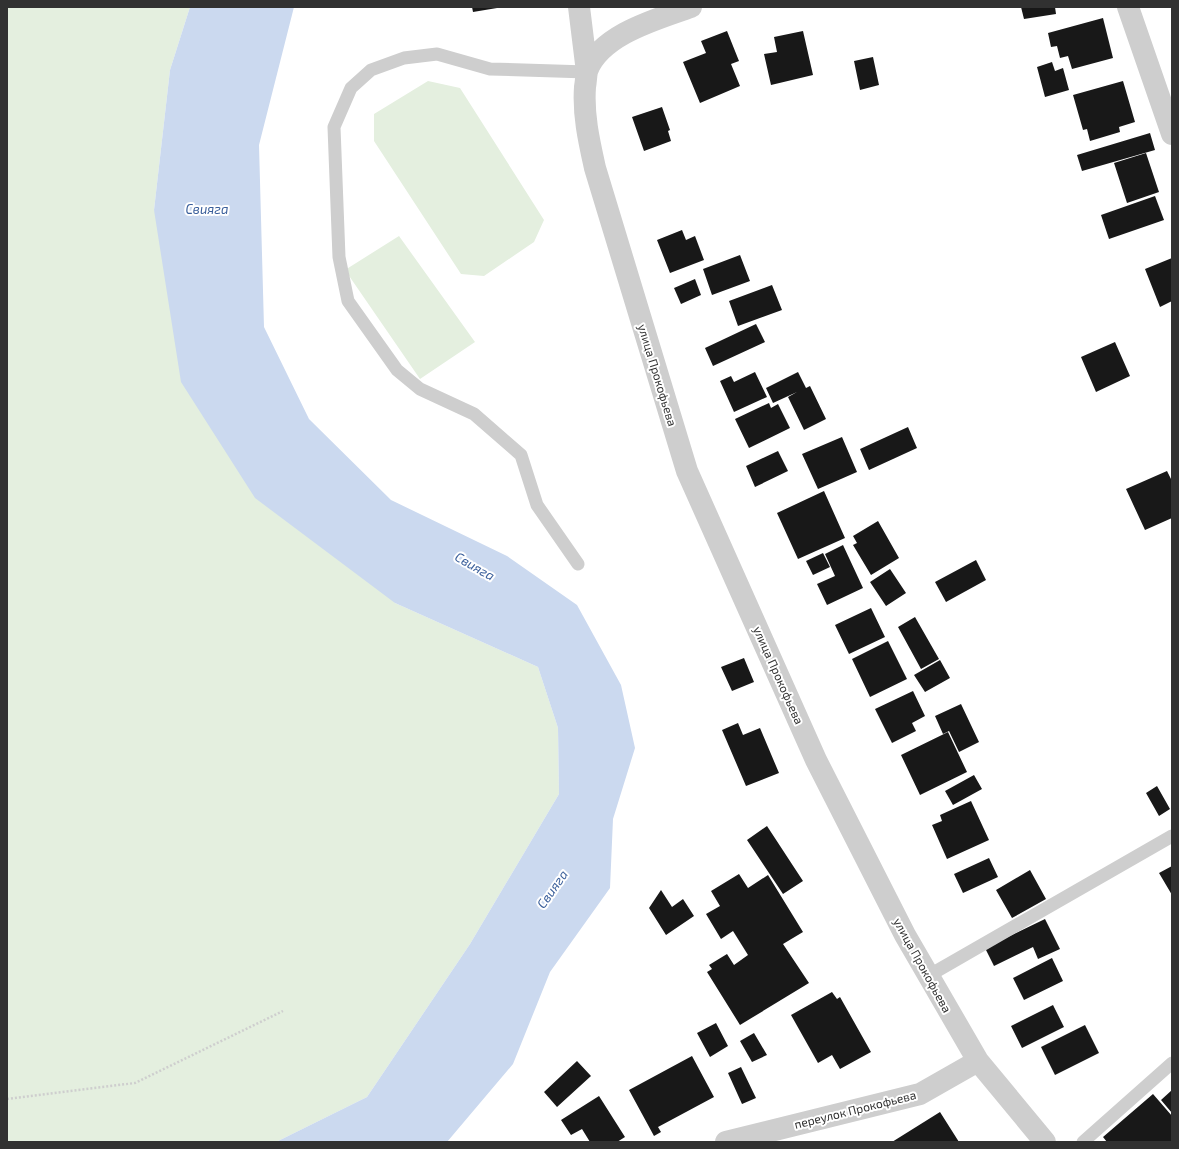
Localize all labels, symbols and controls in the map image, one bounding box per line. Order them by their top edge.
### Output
water label: Свияга [185,201,229,217]
street label: улица Прокофьева [635,322,680,428]
water label: Свияга [452,548,498,584]
street label: улица Прокофьева [750,624,807,727]
water label: Свияга [533,867,571,911]
street label: улица Прокофьева [890,915,955,1015]
street label: переулок Прокофьева [793,1087,918,1132]

